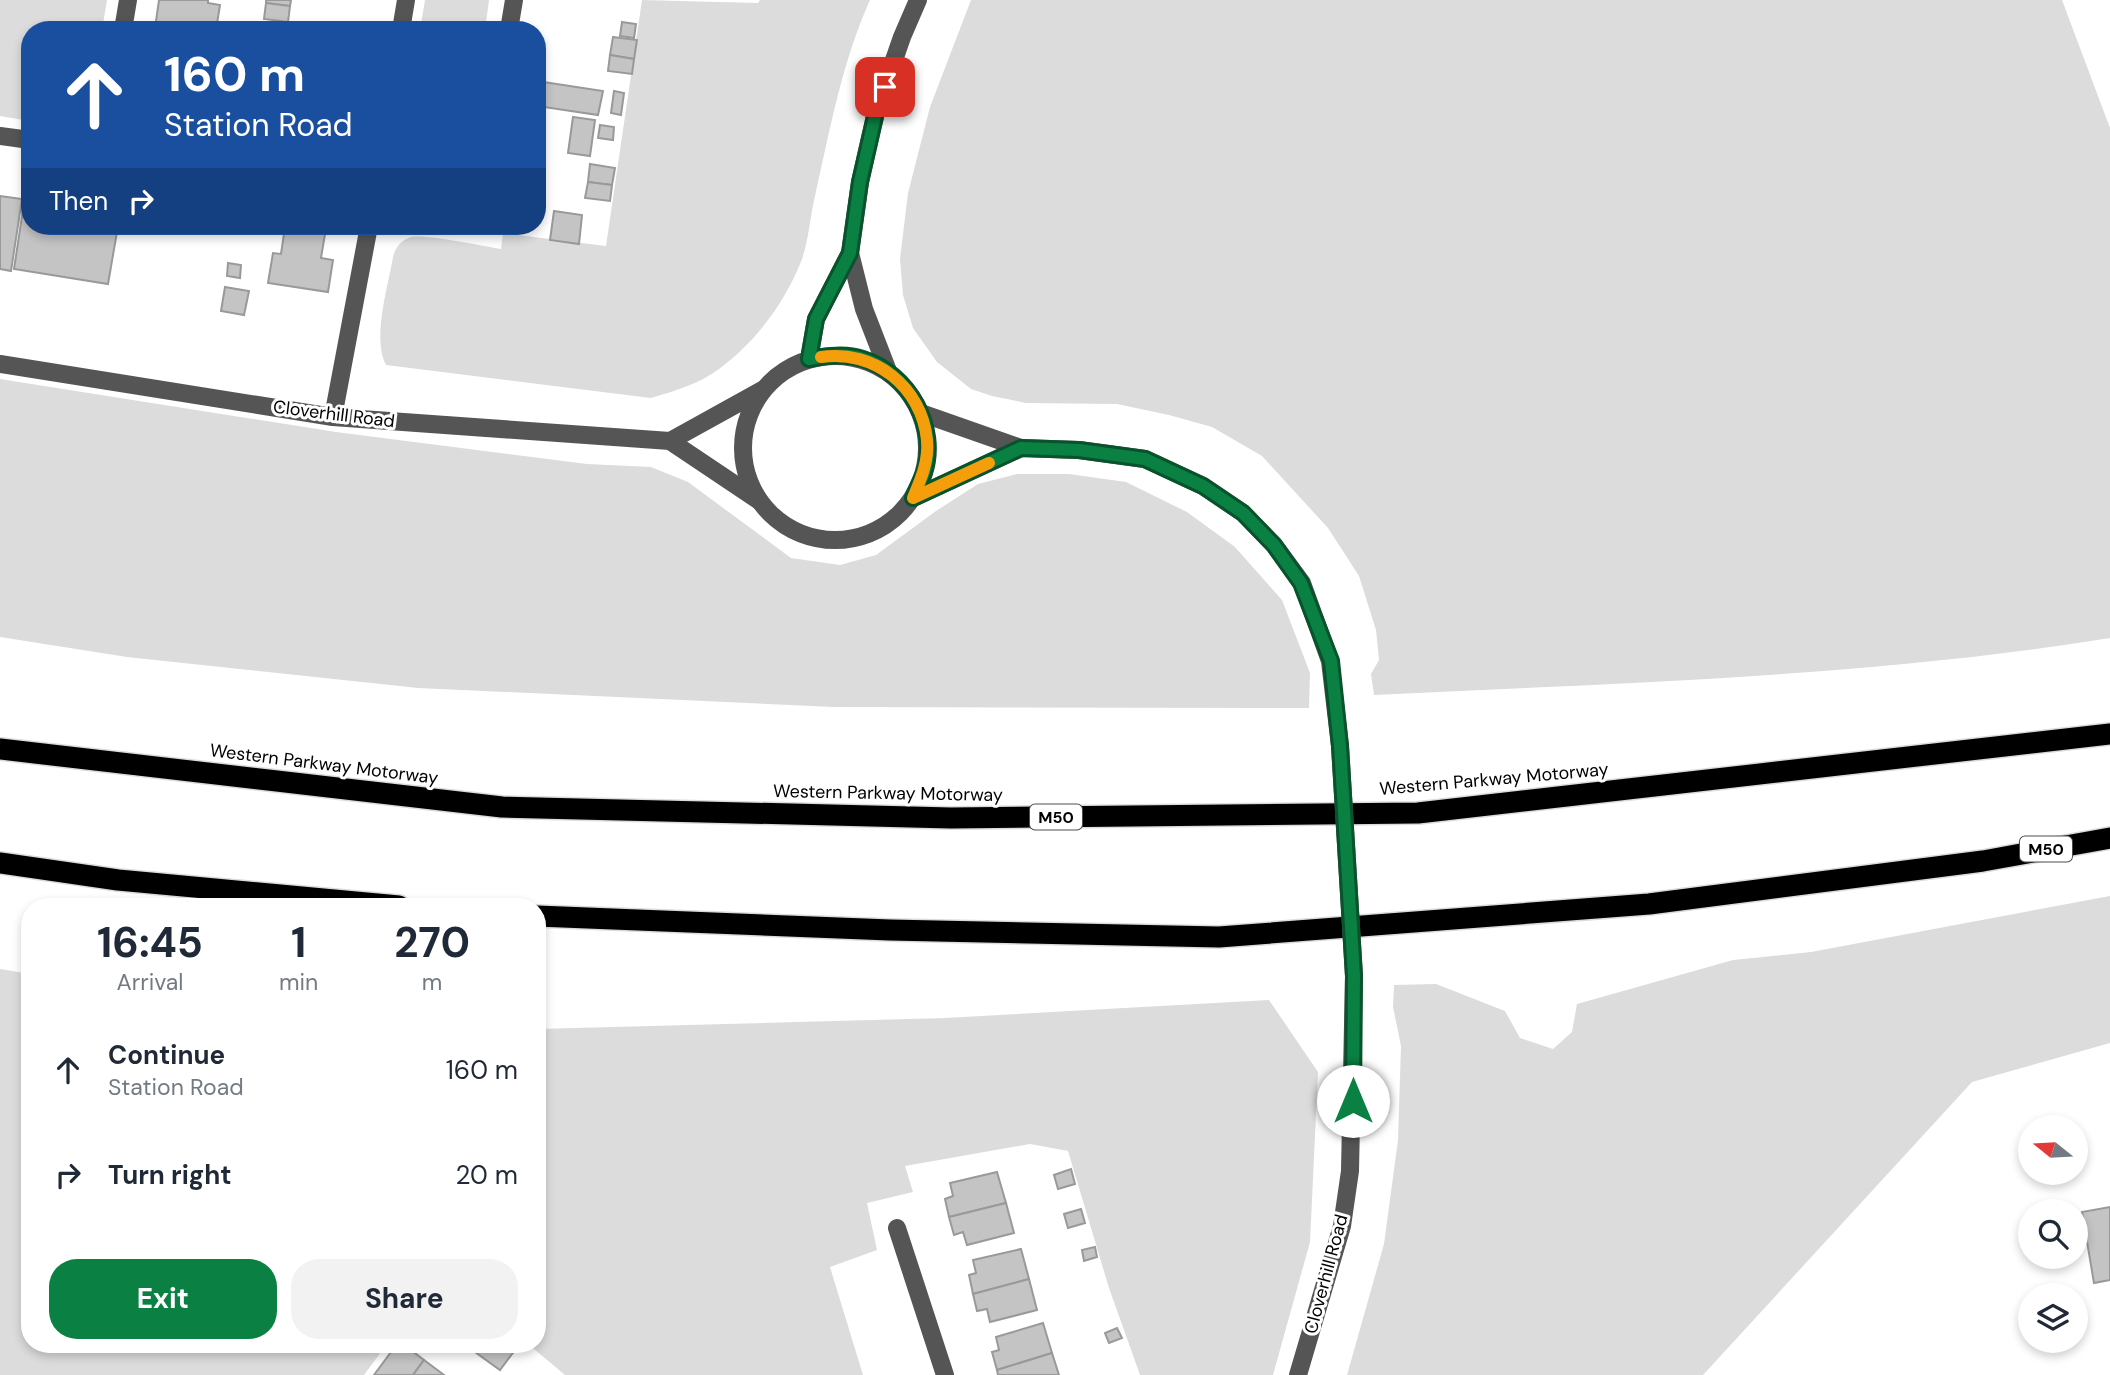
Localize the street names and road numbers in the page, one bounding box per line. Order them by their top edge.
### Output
street label: Cloverhill Road [272,395,396,433]
street label: Western Parkway Motorway [208,738,440,790]
street label: Western Parkway Motorway [1378,757,1610,801]
street label: Western Parkway Motorway [773,779,1003,807]
road number: M50 [1030,804,1082,830]
road number: M50 [2020,836,2072,862]
street label: Cloverhill Road [1299,1212,1353,1336]

